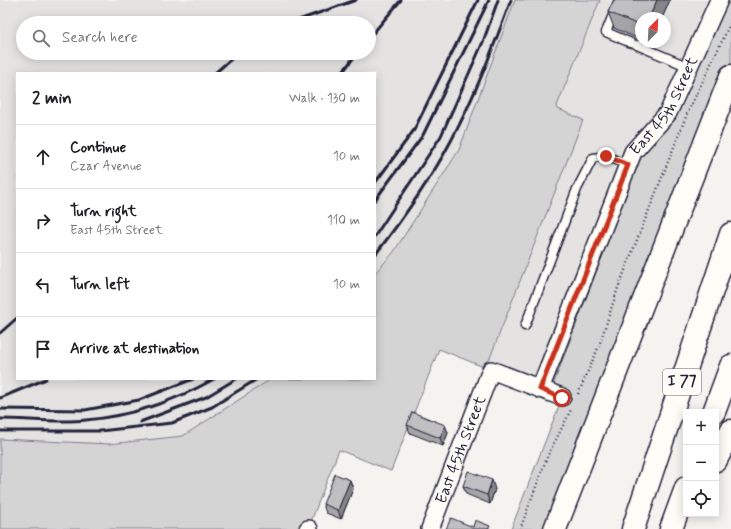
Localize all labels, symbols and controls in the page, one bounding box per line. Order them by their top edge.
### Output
north arrow [635,12,671,48]
search box [16,16,376,60]
icon: search [30,27,52,49]
text: Search here [62,28,138,48]
street label: East 45th Street [625,53,703,159]
text: 2 min [32,87,72,109]
text: Walk · 130 m [289,90,360,107]
text: Continue [70,138,126,158]
icon: ahead [32,146,54,168]
route end [597,147,615,165]
text: 10 m [333,148,360,165]
text: Czar Avenue [70,158,142,175]
text: Turn right [70,202,137,222]
icon: right [32,210,54,232]
text: 110 m [327,212,360,229]
text: East 45th Street [70,222,163,239]
icon: left [32,274,54,296]
text: Turn left [70,275,130,295]
text: 10 m [333,276,360,293]
icon: arrive [32,338,54,360]
text: Arrive at destination [70,339,199,359]
road number: I 77 [663,369,701,395]
route start [553,389,571,407]
street label: East 45th Street [430,392,491,507]
map controls [683,409,719,517]
button: + [683,409,719,445]
button: − [683,445,719,481]
button: locate [683,481,719,517]

